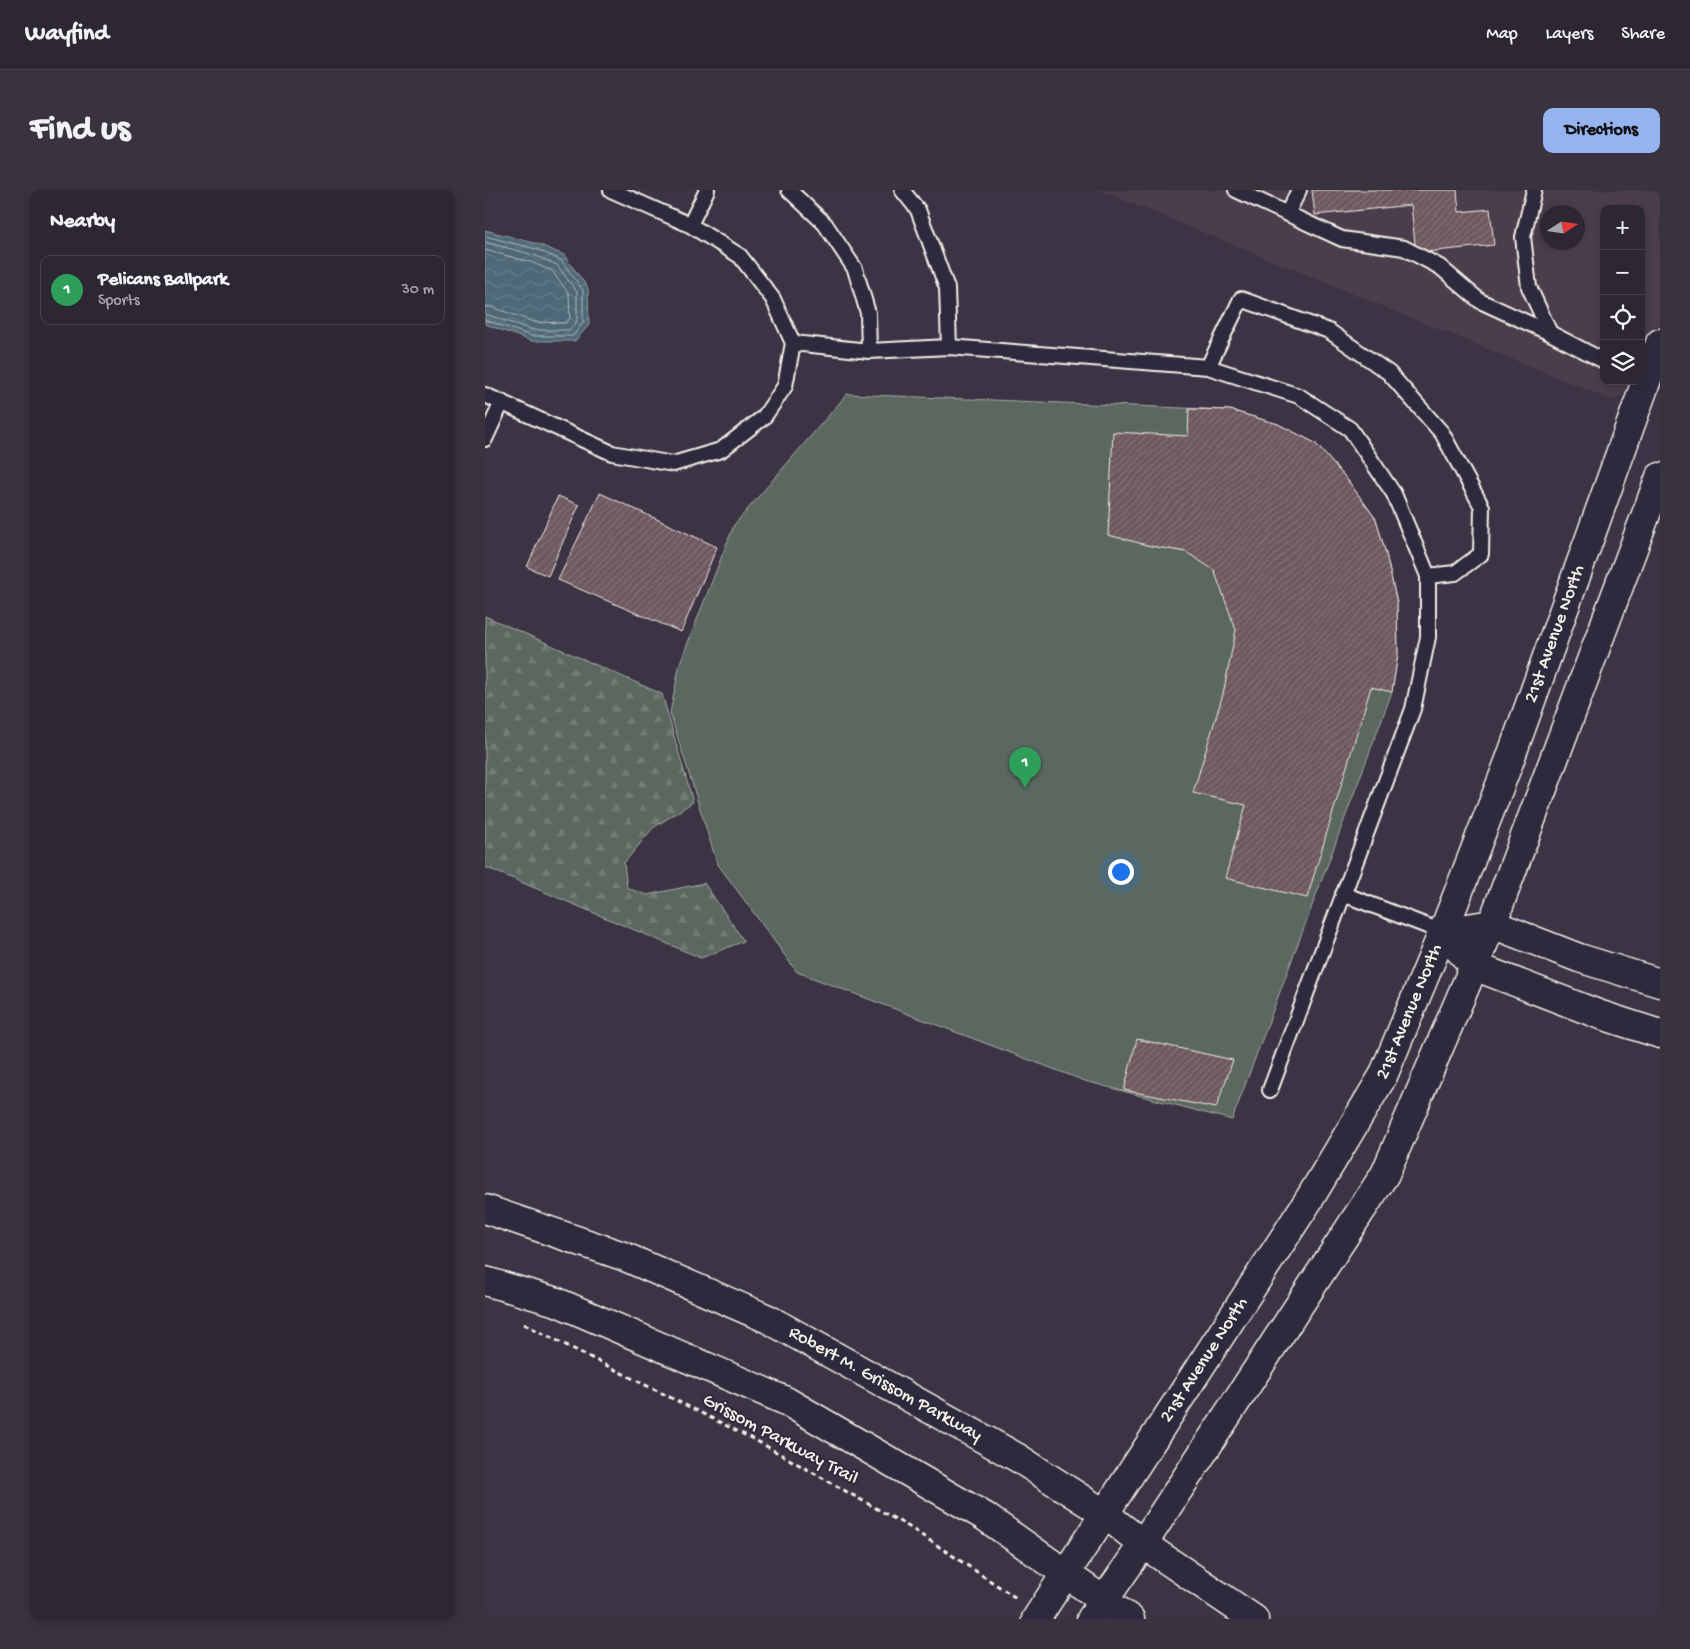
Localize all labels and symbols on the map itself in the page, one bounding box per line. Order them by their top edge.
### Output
north arrow [1540,205,1585,250]
street label: 21st Avenue North [1520,562,1591,706]
pin: 1 [1009,747,1041,788]
your location [1108,859,1134,885]
street label: 21st Avenue North [1371,940,1448,1083]
street label: 21st Avenue North [1155,1293,1254,1427]
street label: Robert M. Grissom Parkway [784,1321,987,1448]
street label: Grissom Parkway Trail [698,1389,862,1491]

